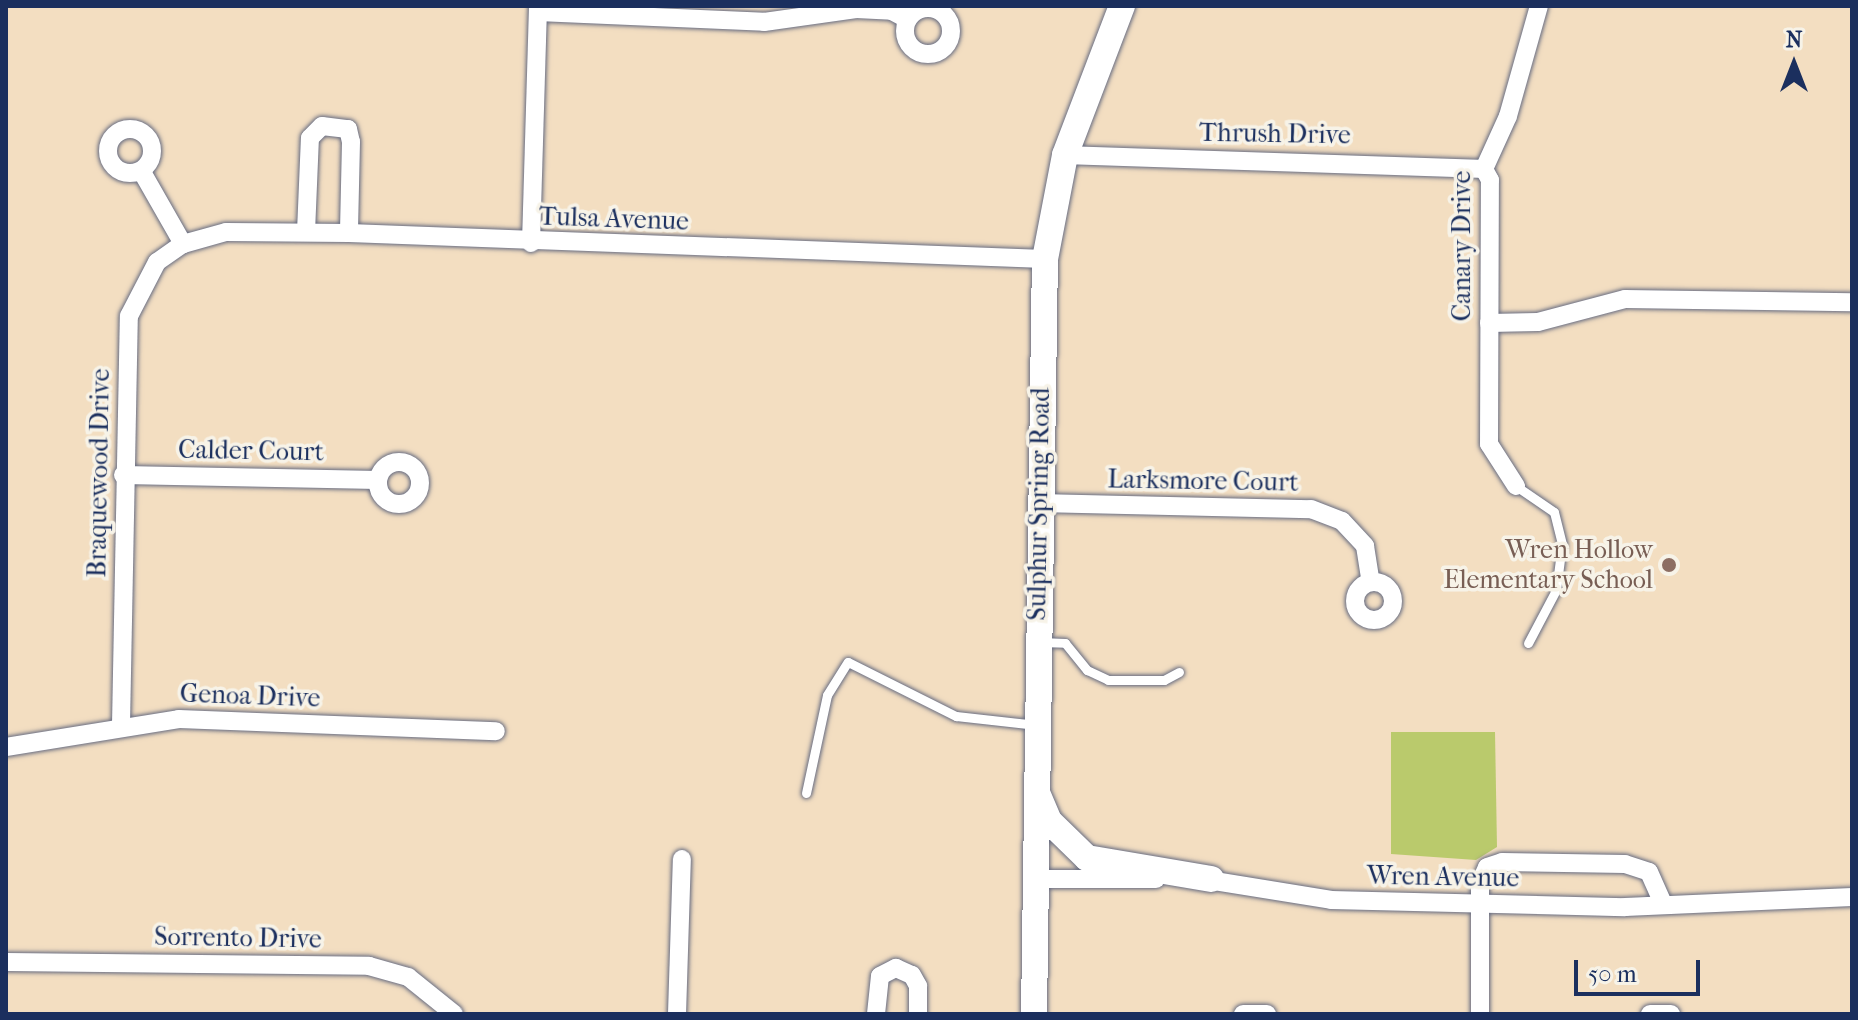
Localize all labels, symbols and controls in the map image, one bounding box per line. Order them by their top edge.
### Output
north arrow [1754,24,1834,104]
text: N [1786,27,1802,53]
street label: Thrush Drive [1199,117,1351,151]
street label: Canary Drive [1446,171,1478,321]
street label: Tulsa Avenue [539,201,689,237]
street label: Braquewood Drive [82,368,116,578]
street label: Sulphur Spring Road [1021,387,1057,621]
street label: Calder Court [178,434,324,468]
street label: Larksmore Court [1107,464,1299,498]
place label: Wren Hollow Elementary School [1444,534,1653,596]
marker: Wren Hollow Elementary School [1660,556,1678,574]
street label: Genoa Drive [179,678,321,714]
street label: Wren Avenue [1367,860,1519,894]
street label: Sorrento Drive [154,921,322,955]
scale bar [1578,944,1704,994]
text: 50 m [1588,960,1637,988]

